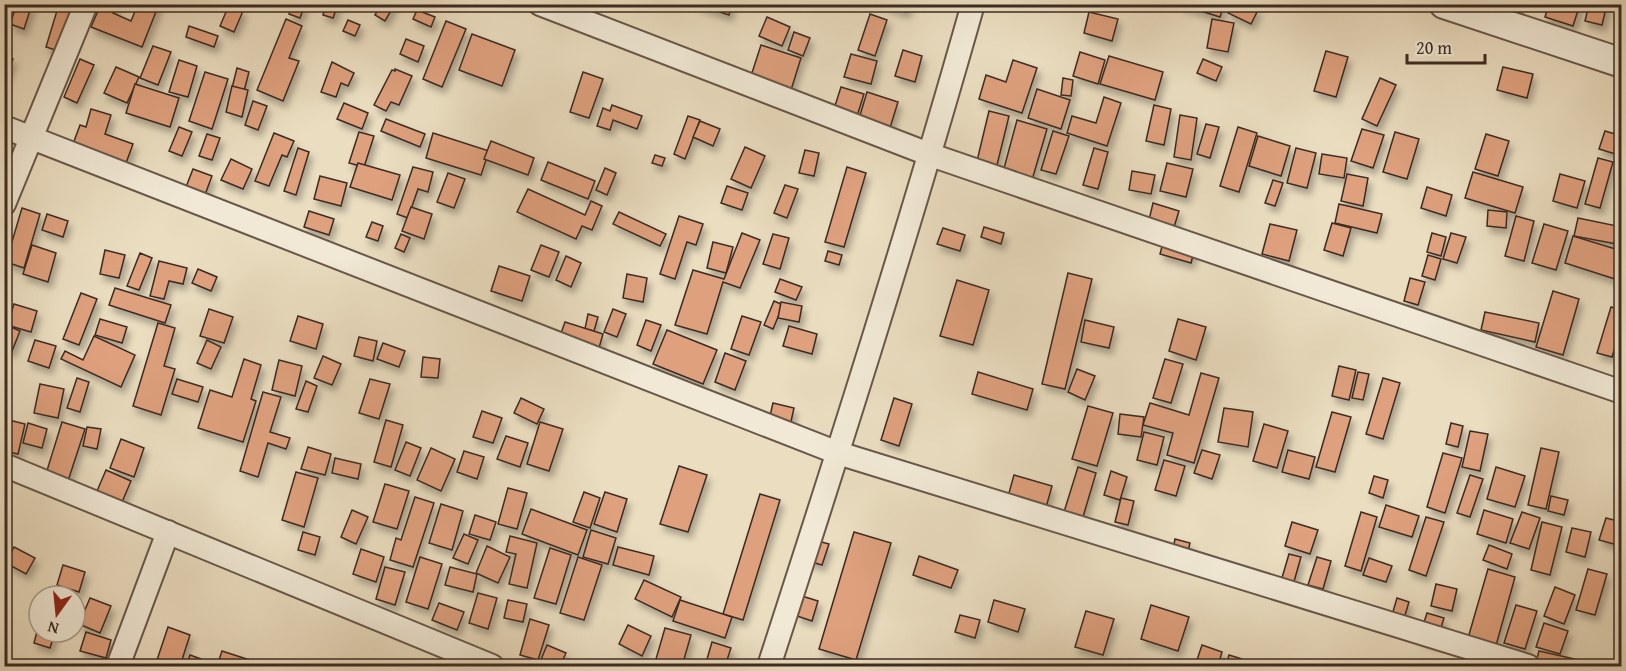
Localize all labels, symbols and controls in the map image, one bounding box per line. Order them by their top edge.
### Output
scale bar [1407,27,1485,65]
text: 20 m [1416,34,1452,61]
north arrow [27,584,87,644]
text: N [45,615,61,641]

